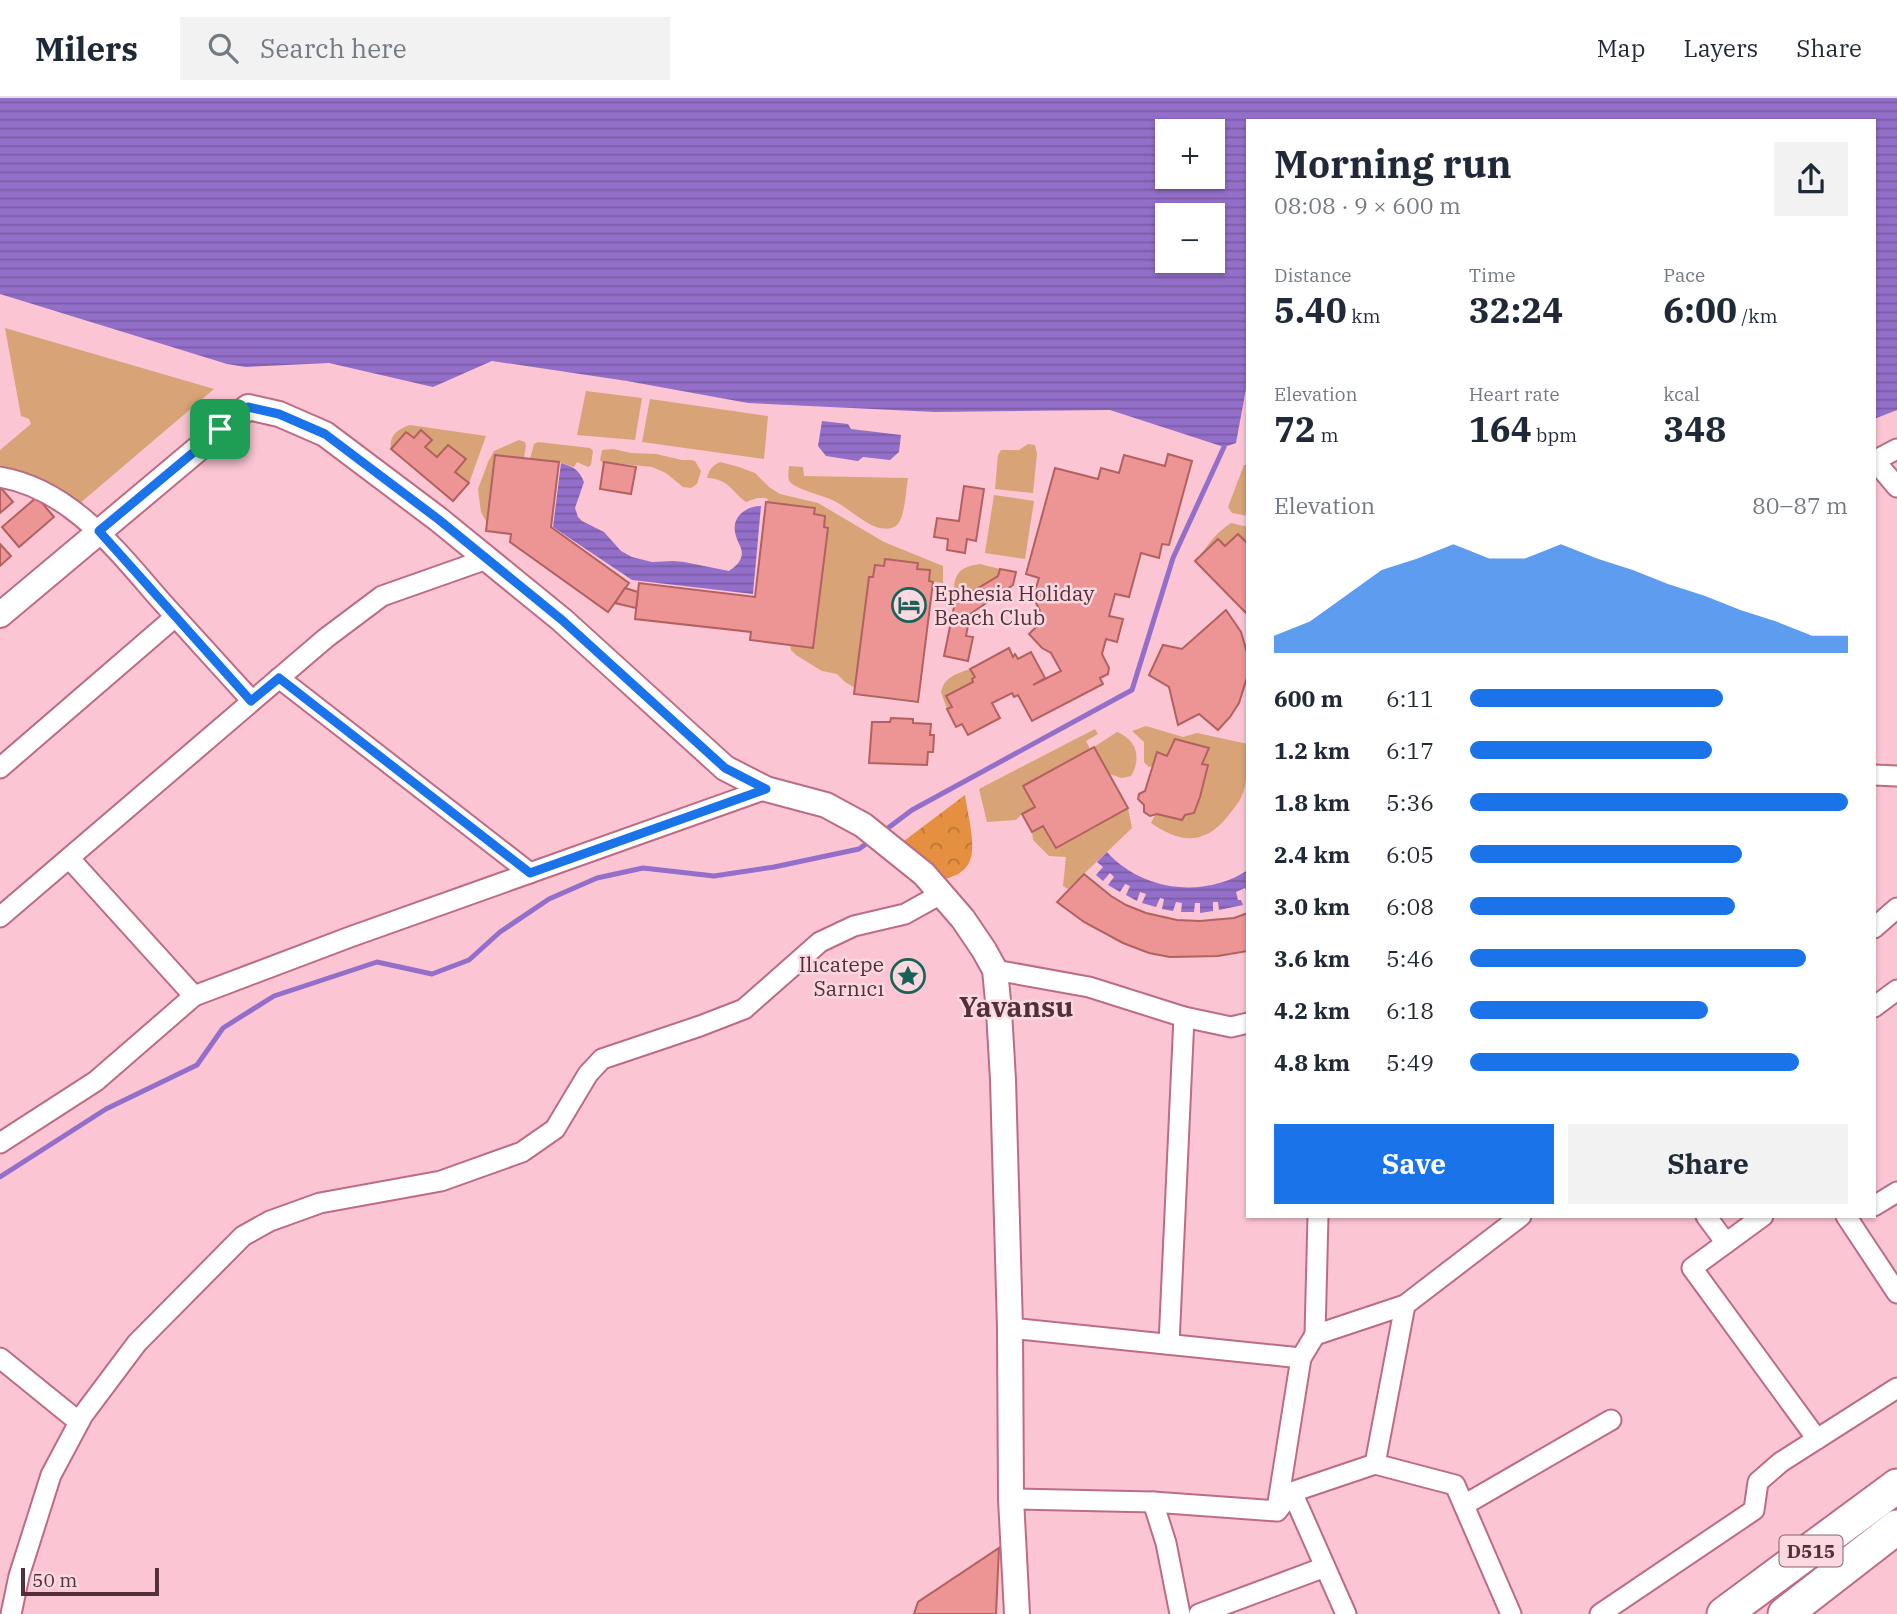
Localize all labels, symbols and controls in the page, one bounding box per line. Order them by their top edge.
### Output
search box [180,17,670,80]
text: Milers [35,27,138,70]
icon: search [204,29,242,67]
text: Search here [260,31,407,65]
text: Map [1597,32,1645,64]
text: Layers [1683,32,1758,64]
text: Share [1796,32,1862,64]
map controls [1155,119,1225,273]
button: + [1155,119,1225,189]
text: Morning run [1274,139,1512,188]
button: share [1774,142,1848,216]
text: 08:08 · 9 × 600 m [1274,190,1461,220]
button: − [1155,203,1225,273]
text: Distance [1274,263,1352,287]
text: Time [1469,263,1515,287]
text: Pace [1663,263,1705,287]
text: 5.40 [1274,287,1347,333]
text: 32:24 [1469,287,1563,333]
text: 6:00 [1663,287,1737,333]
text: km [1347,304,1381,328]
text: /km [1737,304,1778,328]
text: Elevation [1274,382,1358,406]
text: Heart rate [1469,382,1560,406]
text: kcal [1663,382,1700,406]
pin [190,399,250,459]
text: 72 [1274,406,1316,452]
text: 164 [1469,406,1532,452]
text: 348 [1663,406,1726,452]
icon: arrive [201,410,239,448]
text: m [1316,423,1339,447]
text: bpm [1532,423,1577,447]
text: Elevation [1274,490,1375,520]
text: 80–87 m [1752,490,1848,520]
place label: Ephesia Holiday Beach Club [934,579,1095,631]
hotel icon: Ephesia Holiday Beach Club [890,586,928,624]
text: 600 m [1274,683,1343,713]
text: 6:11 [1386,683,1434,713]
text: 1.2 km [1274,735,1350,765]
text: 6:17 [1386,735,1434,765]
text: 1.8 km [1274,787,1350,817]
text: 5:36 [1386,787,1434,817]
text: 2.4 km [1274,839,1350,869]
text: 6:05 [1386,839,1434,869]
text: 3.0 km [1274,891,1350,921]
text: 6:08 [1386,891,1434,921]
text: 3.6 km [1274,943,1350,973]
text: 5:46 [1386,943,1434,973]
place label: Ilıcatepe Sarnıcı [799,950,884,1002]
place icon: Ilıcatepe Sarnıcı [889,957,927,995]
district label: Yavansu [959,988,1073,1025]
text: 4.2 km [1274,995,1350,1025]
text: 6:18 [1386,995,1434,1025]
text: 4.8 km [1274,1047,1350,1077]
text: 5:49 [1386,1047,1434,1077]
button: Save [1274,1124,1554,1204]
button: Share [1568,1124,1848,1204]
road number: D515 [1780,1536,1842,1567]
scale bar [21,1565,159,1597]
text: 50 m [32,1568,77,1592]

